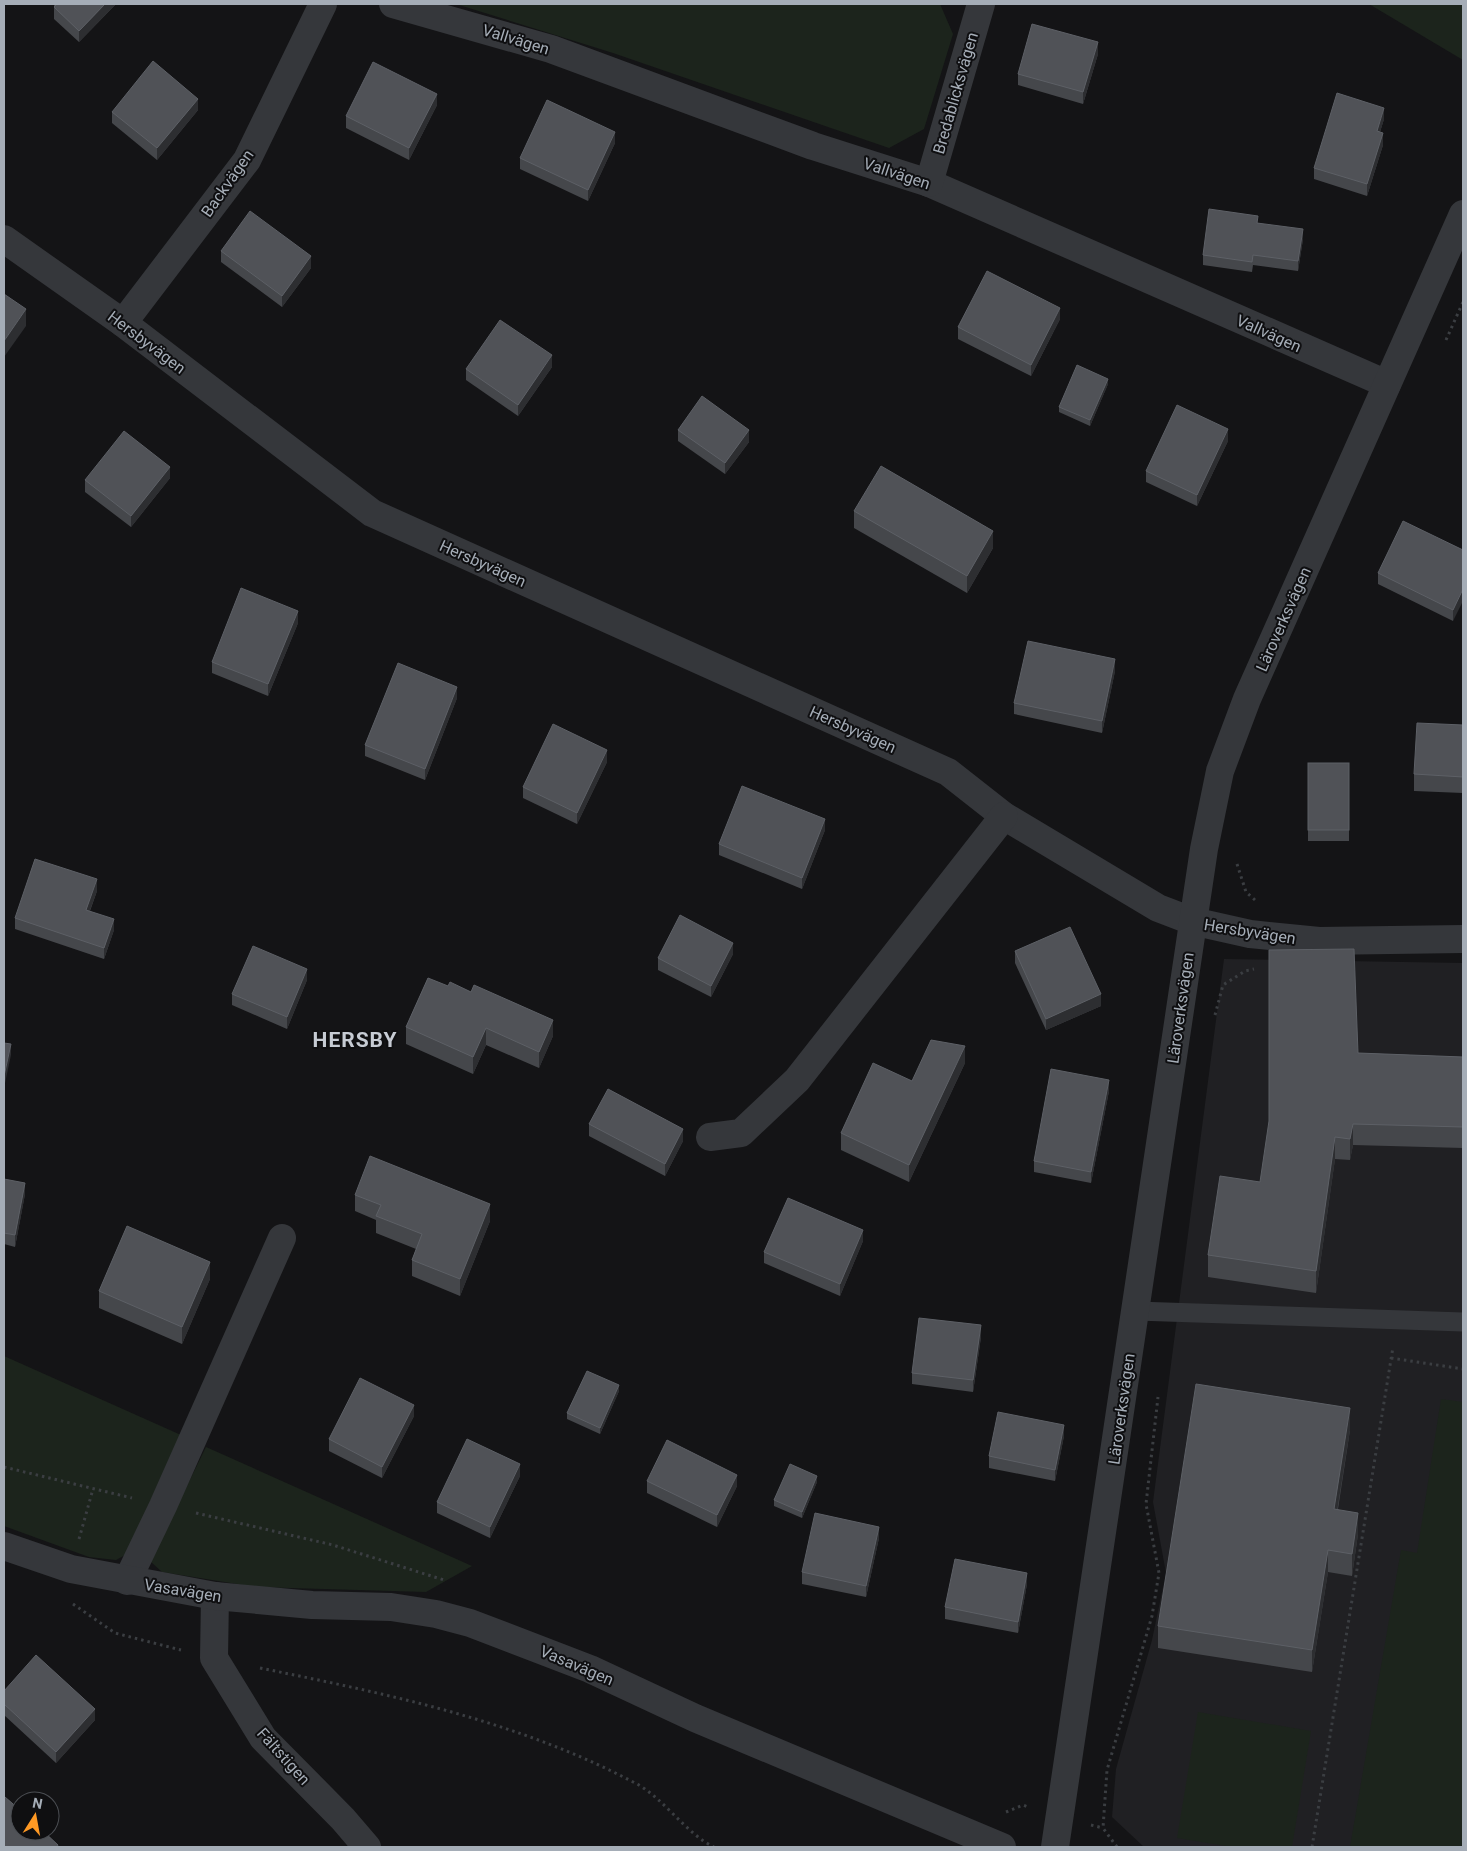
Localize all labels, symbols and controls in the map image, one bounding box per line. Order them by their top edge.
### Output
street label: Vallvägen [480,20,552,59]
street label: Bredablicksvägen [929,30,982,156]
street label: Backvägen [197,146,258,221]
street label: Vallvägen [861,154,933,193]
street label: Hersbyvägen [104,307,189,378]
street label: Vallvägen [1233,311,1304,356]
street label: Hersbyvägen [437,536,529,591]
street label: Läroverksvägen [1252,564,1315,674]
street label: Hersbyvägen [807,702,899,757]
street label: Hersbyvägen [1203,915,1297,948]
street label: Läroverksvägen [1163,951,1198,1065]
district label: HERSBY [313,1028,397,1052]
street label: Läroverksvägen [1104,1352,1139,1466]
street label: Vasavägen [143,1575,223,1606]
street label: Vasavägen [537,1641,616,1689]
street label: Fältstigen [253,1724,314,1789]
north arrow [10,1791,60,1841]
text: N [31,1794,44,1812]

